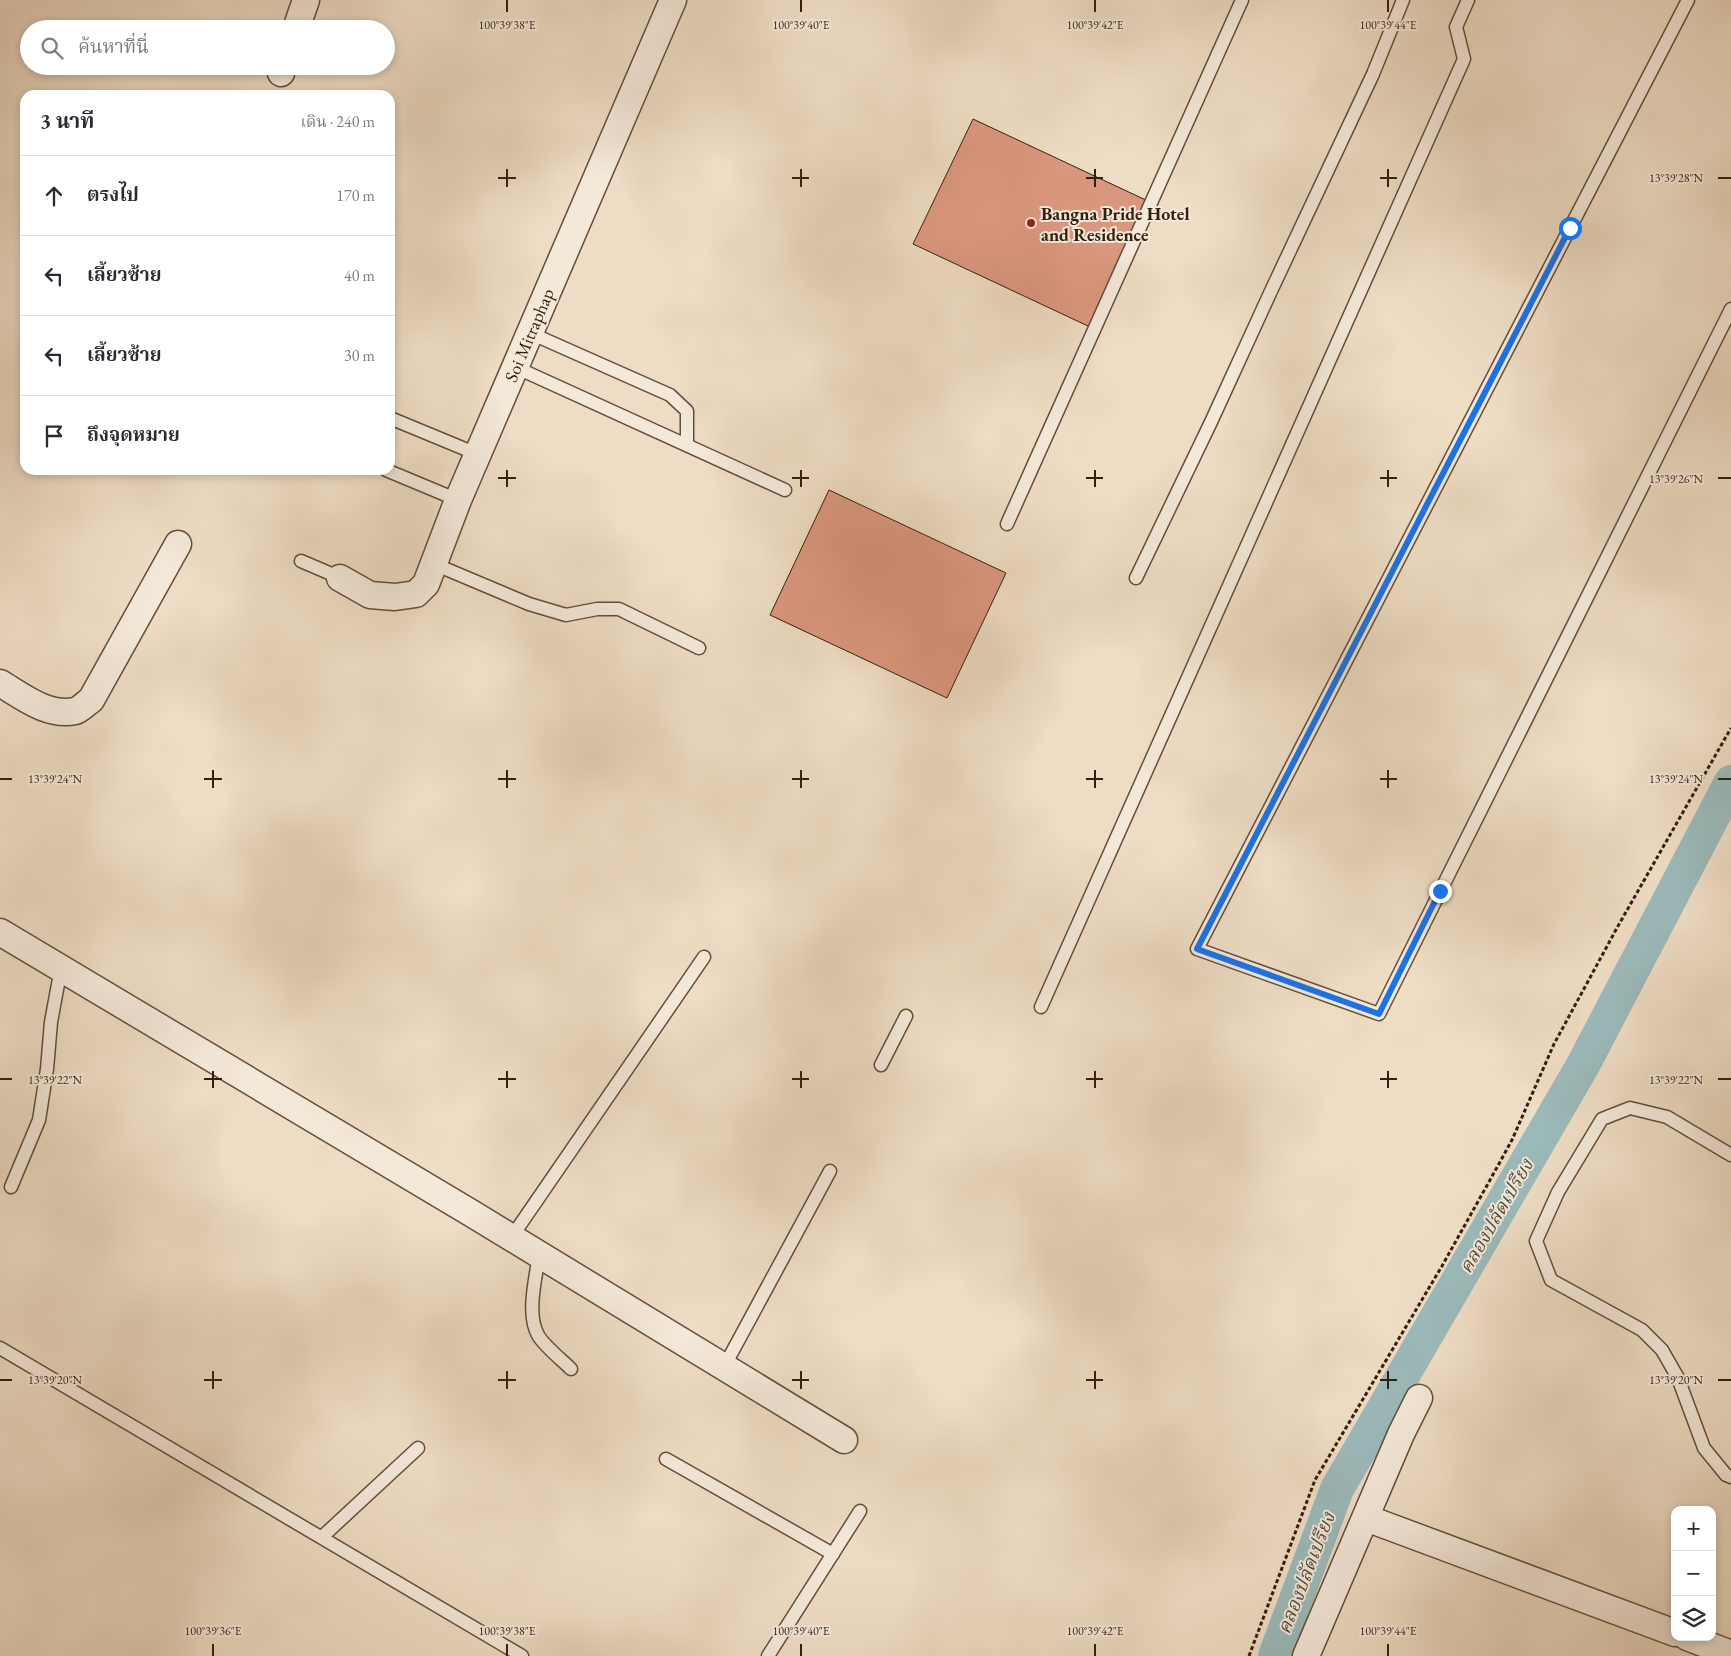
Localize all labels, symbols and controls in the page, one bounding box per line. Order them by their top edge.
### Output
text: 100°39'38"E [479,17,536,33]
text: 100°39'40"E [773,17,830,33]
text: 100°39'42"E [1067,17,1124,33]
text: 100°39'44"E [1360,17,1417,33]
search box [20,20,395,75]
icon: search [38,34,66,62]
text: ค้นหาที่นี่ [78,34,149,59]
text: 3 นาที [40,107,94,134]
text: เดิน · 240 m [300,111,375,132]
text: 13°39'28"N [1649,170,1703,186]
icon: ahead [40,182,68,210]
text: ตรงไป [87,182,139,207]
text: 170 m [336,185,375,206]
place label: Bangna Pride Hotel and Residence [1041,202,1190,246]
marker: Bangna Pride Hotel and Residence [1025,217,1037,229]
route start [1559,217,1582,240]
icon: left [40,262,68,290]
text: เลี้ยวซ้าย [87,262,161,287]
text: 40 m [344,265,375,286]
street label: Soi Mitraphap [499,285,559,385]
icon: left [40,342,68,370]
text: เลี้ยวซ้าย [87,342,161,367]
text: 30 m [344,345,375,366]
icon: arrive [40,422,68,450]
text: ถึงจุดหมาย [87,422,180,447]
text: 13°39'26"N [1649,471,1703,487]
text: 13°39'24"N [28,771,82,787]
text: 13°39'24"N [1649,771,1703,787]
route end [1429,880,1452,903]
text: 13°39'22"N [28,1072,82,1088]
text: 13°39'22"N [1649,1072,1703,1088]
water label: คลองปลัดเปรียง [1453,1153,1540,1278]
text: 13°39'20"N [28,1372,82,1388]
text: 13°39'20"N [1649,1372,1703,1388]
map controls [1671,1506,1716,1641]
button: + [1671,1506,1716,1551]
water label: คลองปลัดเปรียง [1271,1507,1341,1637]
button: − [1671,1551,1716,1596]
button: layers [1671,1596,1716,1641]
text: 100°39'36"E [185,1623,242,1639]
text: 100°39'38"E [479,1623,536,1639]
text: 100°39'40"E [773,1623,830,1639]
text: 100°39'42"E [1067,1623,1124,1639]
text: 100°39'44"E [1360,1623,1417,1639]

